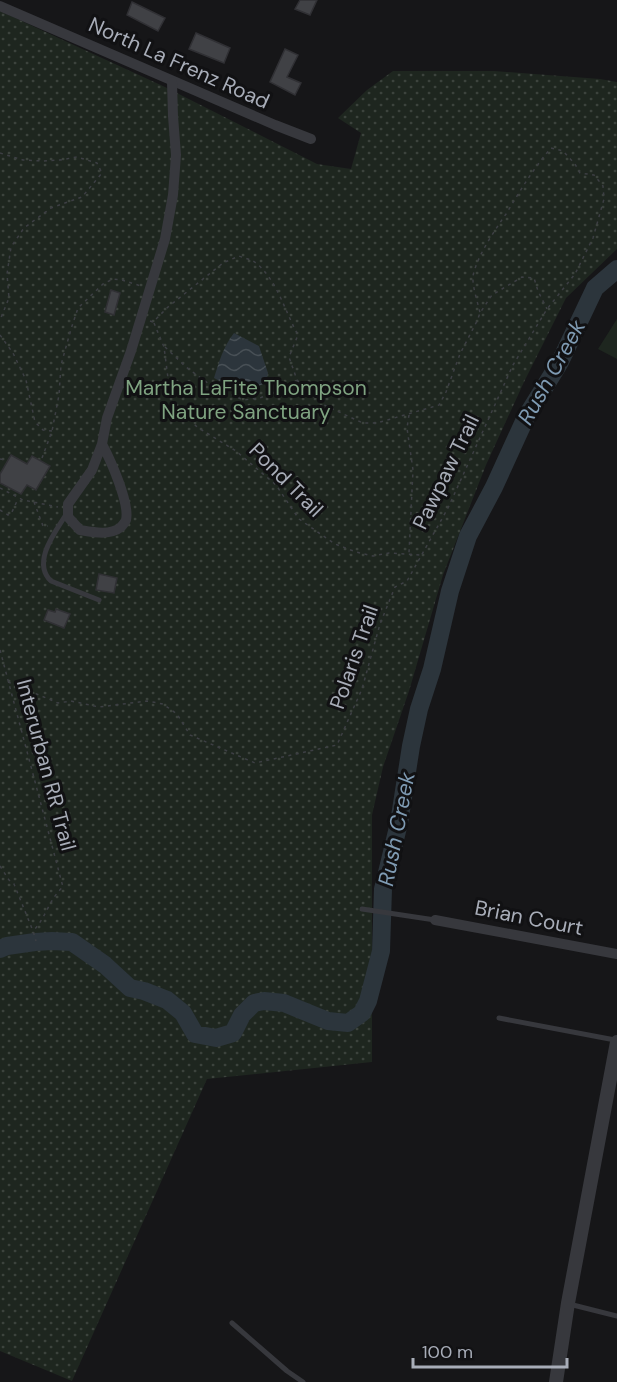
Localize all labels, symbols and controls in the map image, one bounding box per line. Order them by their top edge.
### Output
street label: North La Frenz Road [84,10,274,116]
water label: Rush Creek [511,314,593,430]
park label: Martha LaFite Thompson Nature Sanctuary [125,374,367,426]
street label: Pawpaw Trail [406,410,486,534]
street label: Pond Trail [243,437,329,523]
street label: Polaris Trail [323,601,385,713]
street label: Interurban RR Trail [10,676,82,854]
water label: Rush Creek [371,769,422,889]
street label: Brian Court [472,894,586,942]
scale bar [413,1331,568,1369]
text: 100 m [422,1340,473,1364]

